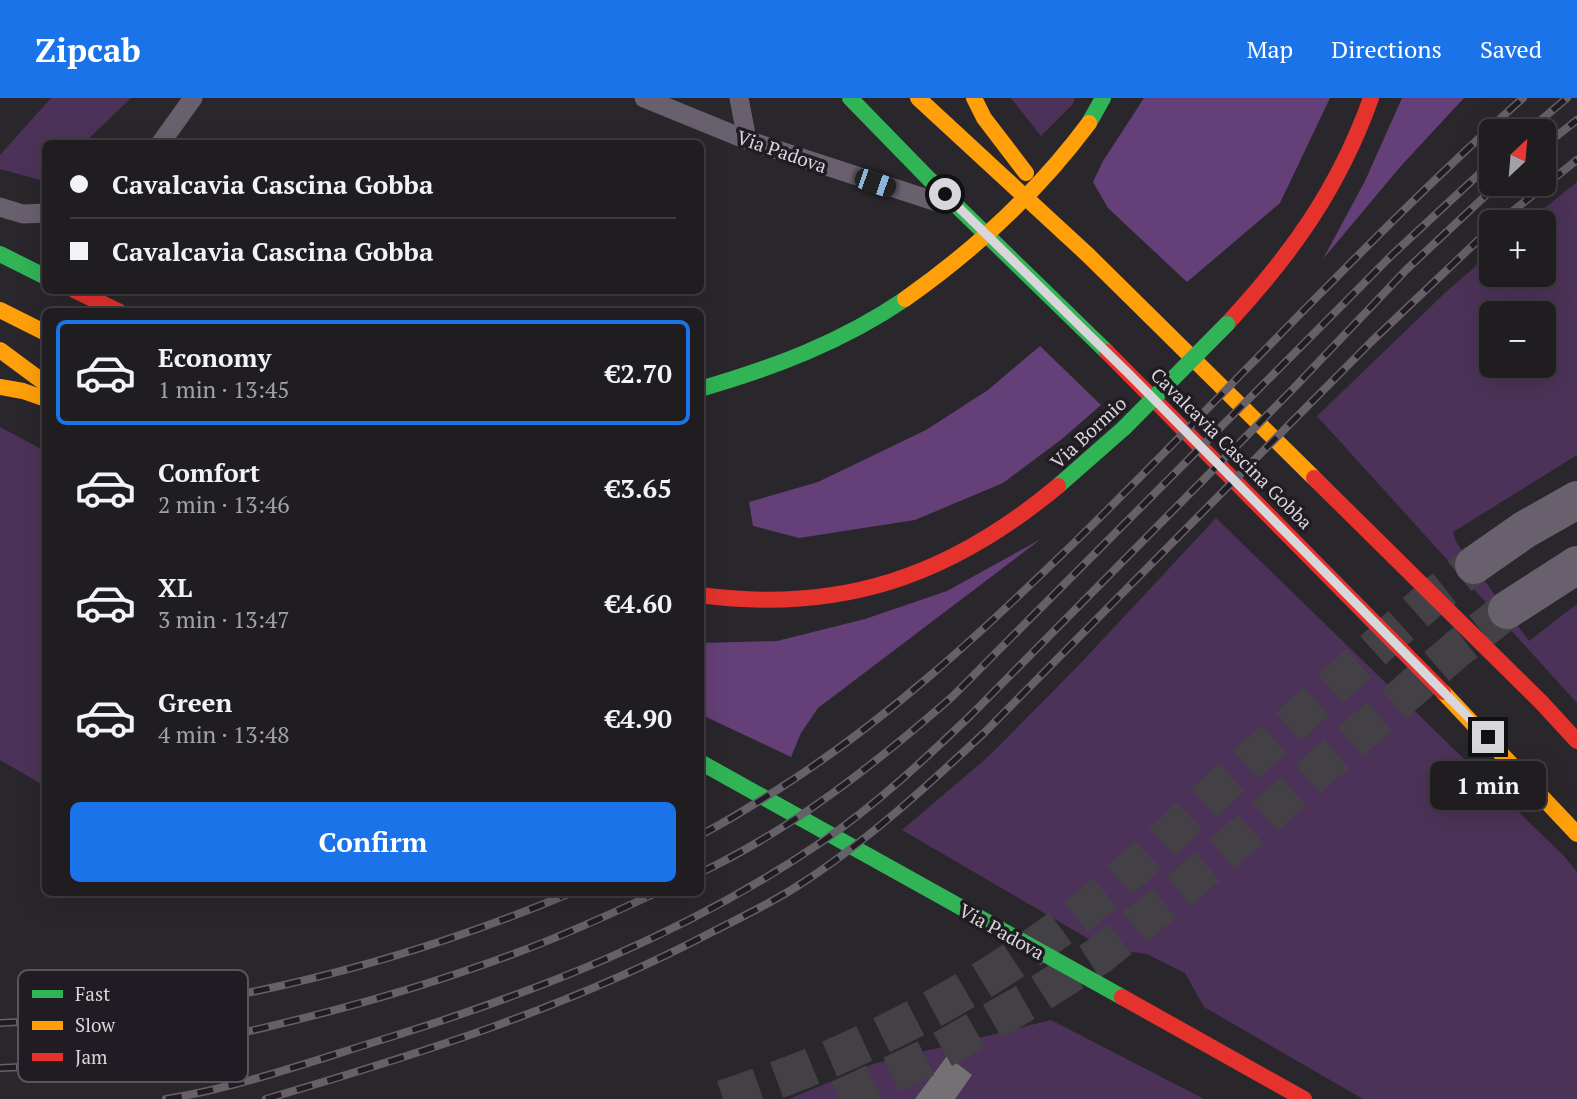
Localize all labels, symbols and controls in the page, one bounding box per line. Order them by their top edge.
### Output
text: Zipcab [35,28,141,71]
text: Map [1247,33,1293,65]
text: Directions [1331,33,1442,65]
text: Saved [1480,33,1542,65]
north arrow [1479,119,1556,196]
map controls [1479,119,1556,378]
street label: Via Padova [734,124,831,178]
car [852,166,899,200]
text: Cavalcavia Cascina Gobba [112,167,433,201]
route start [929,178,961,210]
button: + [1479,210,1556,287]
text: Cavalcavia Cascina Gobba [112,234,433,268]
button: − [1479,301,1556,378]
text: Economy [158,340,271,374]
icon: car [74,341,137,404]
text: €2.70 [606,356,672,390]
street label: Cavalcavia Cascina Gobba [1146,362,1318,534]
text: 1 min · 13:45 [158,374,290,405]
street label: Via Bormio [1045,390,1131,474]
text: Comfort [158,455,260,489]
icon: car [74,456,137,519]
text: €3.65 [606,471,672,505]
text: 2 min · 13:46 [158,489,290,520]
text: XL [158,570,192,604]
icon: car [74,571,137,634]
text: €4.60 [606,586,672,620]
text: 3 min · 13:47 [158,604,290,635]
text: Green [158,685,232,719]
icon: car [74,686,137,749]
text: €4.90 [606,701,672,735]
text: 4 min · 13:48 [158,719,290,750]
route end [1472,721,1504,753]
callout: 1 min [1430,762,1546,810]
text: 1 min [1457,770,1519,801]
button: Confirm [70,802,676,882]
street label: Via Padova [955,897,1049,965]
legend [18,970,248,1082]
text: Fast [75,981,110,1006]
text: Slow [75,1012,116,1037]
text: Jam [75,1044,108,1069]

